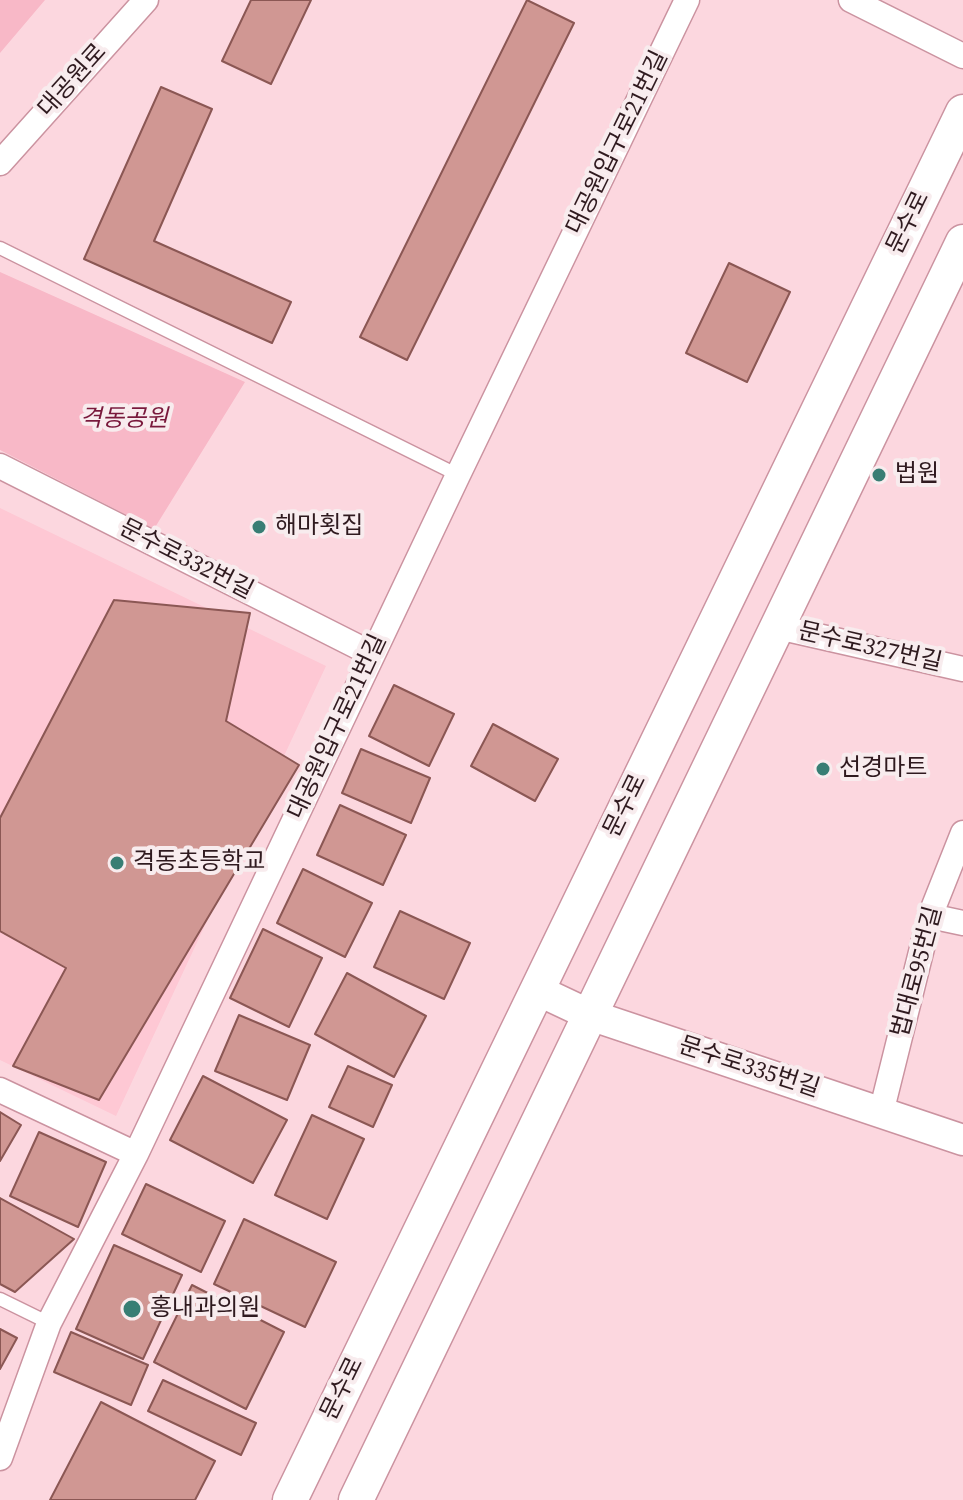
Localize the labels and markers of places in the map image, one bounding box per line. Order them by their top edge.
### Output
place label: 법원 [895,461,939,489]
marker: 법원 [870,466,888,484]
place label: 해마횟집 [275,513,363,541]
marker: 해마횟집 [250,518,268,536]
place label: 선경마트 [839,755,927,783]
marker: 선경마트 [814,760,832,778]
place label: 격동초등학교 [133,849,265,877]
marker: 격동초등학교 [108,854,126,872]
place label: 홍내과의원 [150,1295,260,1323]
marker: 홍내과의원 [121,1298,143,1320]

